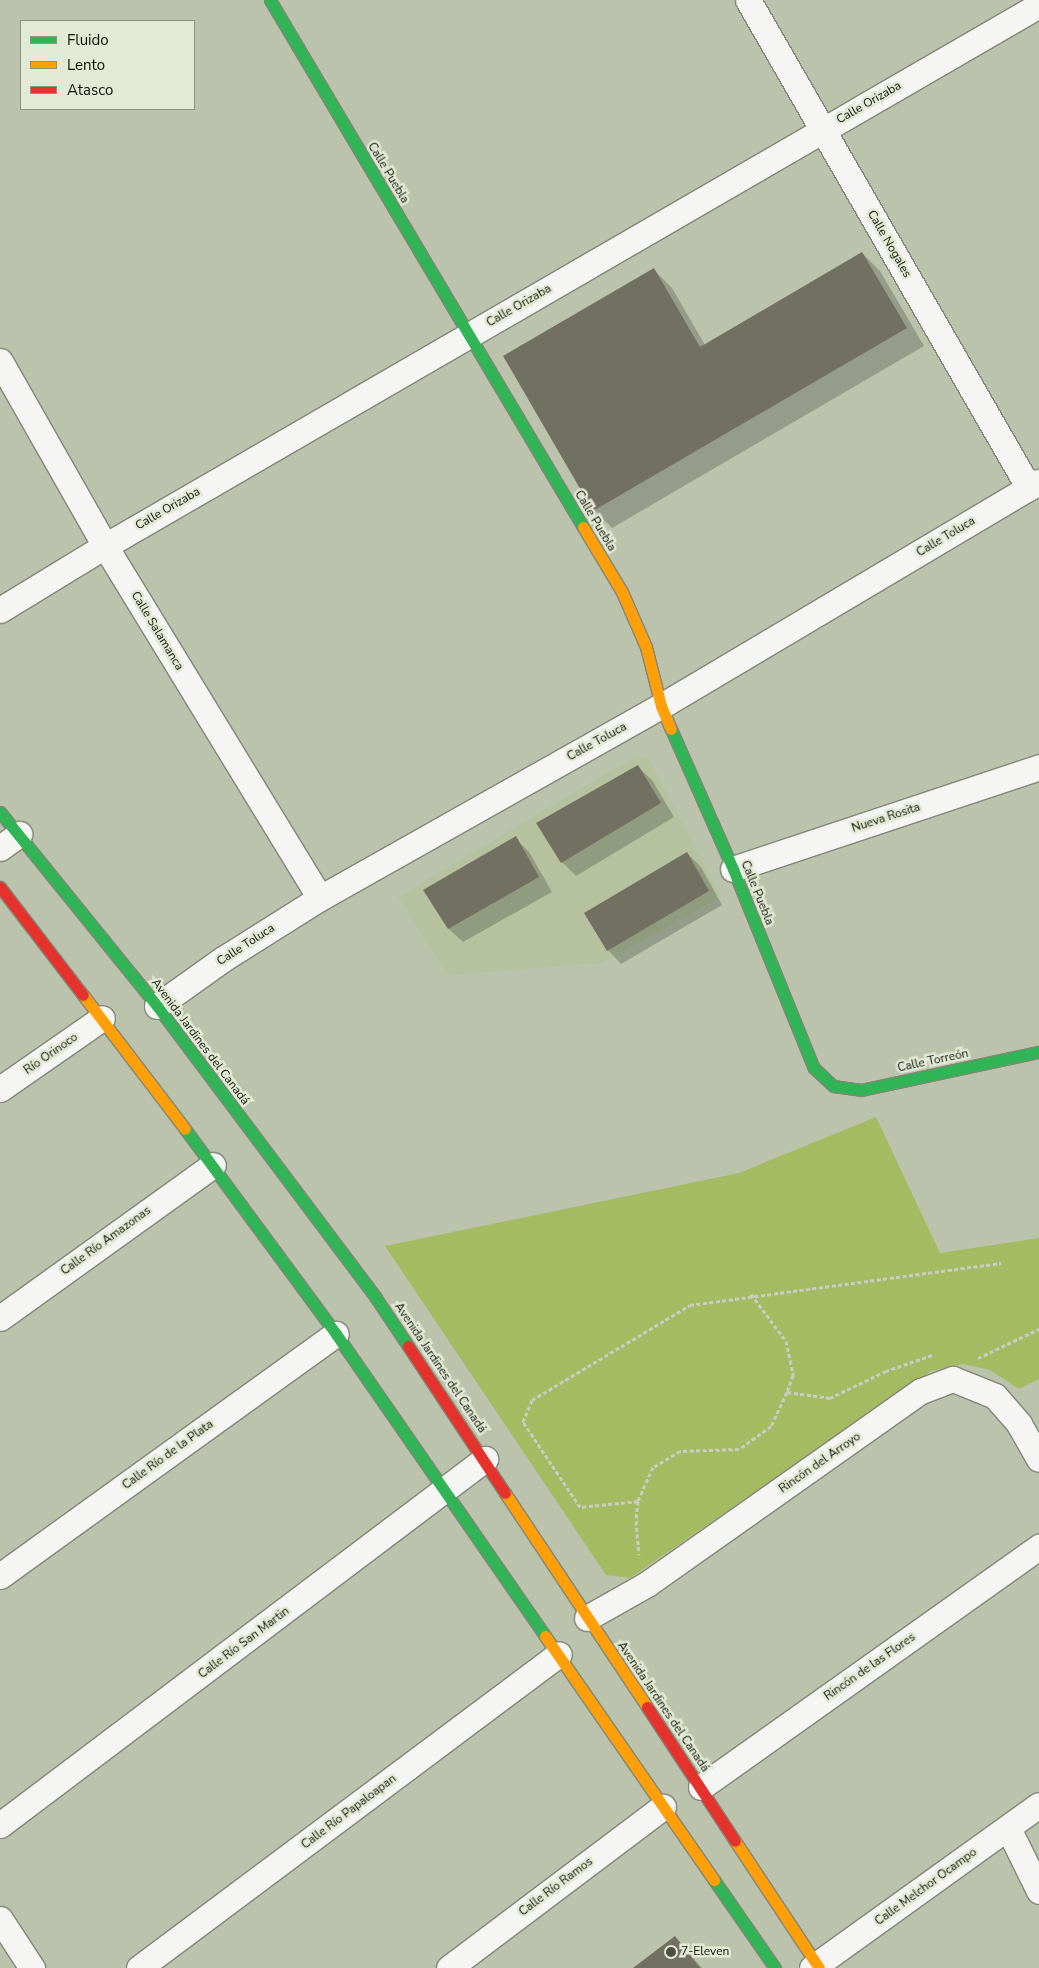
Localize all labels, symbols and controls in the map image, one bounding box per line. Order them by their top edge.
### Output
legend [20,20,195,110]
text: Fluido [67,30,109,50]
text: Lento [67,55,105,75]
street label: Calle Orizaba [834,79,904,127]
text: Atasco [67,80,113,100]
street label: Calle Puebla [364,140,412,206]
street label: Calle Nogales [864,208,914,280]
street label: Calle Orizaba [484,282,554,330]
street label: Calle Orizaba [133,485,203,533]
street label: Calle Puebla [571,488,619,554]
street label: Calle Toluca [914,514,978,560]
street label: Calle Salamanca [128,589,186,673]
street label: Calle Toluca [565,720,629,764]
street label: Nueva Rosita [850,800,922,836]
street label: Calle Puebla [738,859,776,927]
street label: Calle Toluca [214,921,278,969]
street label: Avenida Jardines del Canadá [148,976,252,1108]
street label: Río Orinoco [21,1030,81,1078]
street label: Calle Torreón [896,1046,970,1076]
street label: Calle Río Amazonas [58,1204,154,1278]
street label: Avenida Jardines del Canadá [391,1300,489,1436]
street label: Calle Río de la Plata [120,1417,216,1493]
street label: Rincón del Arroyo [776,1429,864,1497]
street label: Calle Río San Martin [196,1604,292,1682]
street label: Rincón de las Flores [822,1630,918,1704]
street label: Avenida Jardines del Canadá [614,1639,712,1775]
street label: Calle Río Papaloapan [299,1772,399,1852]
street label: Calle Melchor Ocampo [872,1845,980,1929]
street label: Calle Río Ramos [516,1855,596,1919]
place label: 7-Eleven [681,1945,729,1959]
marker: 7-Eleven [665,1946,677,1958]

